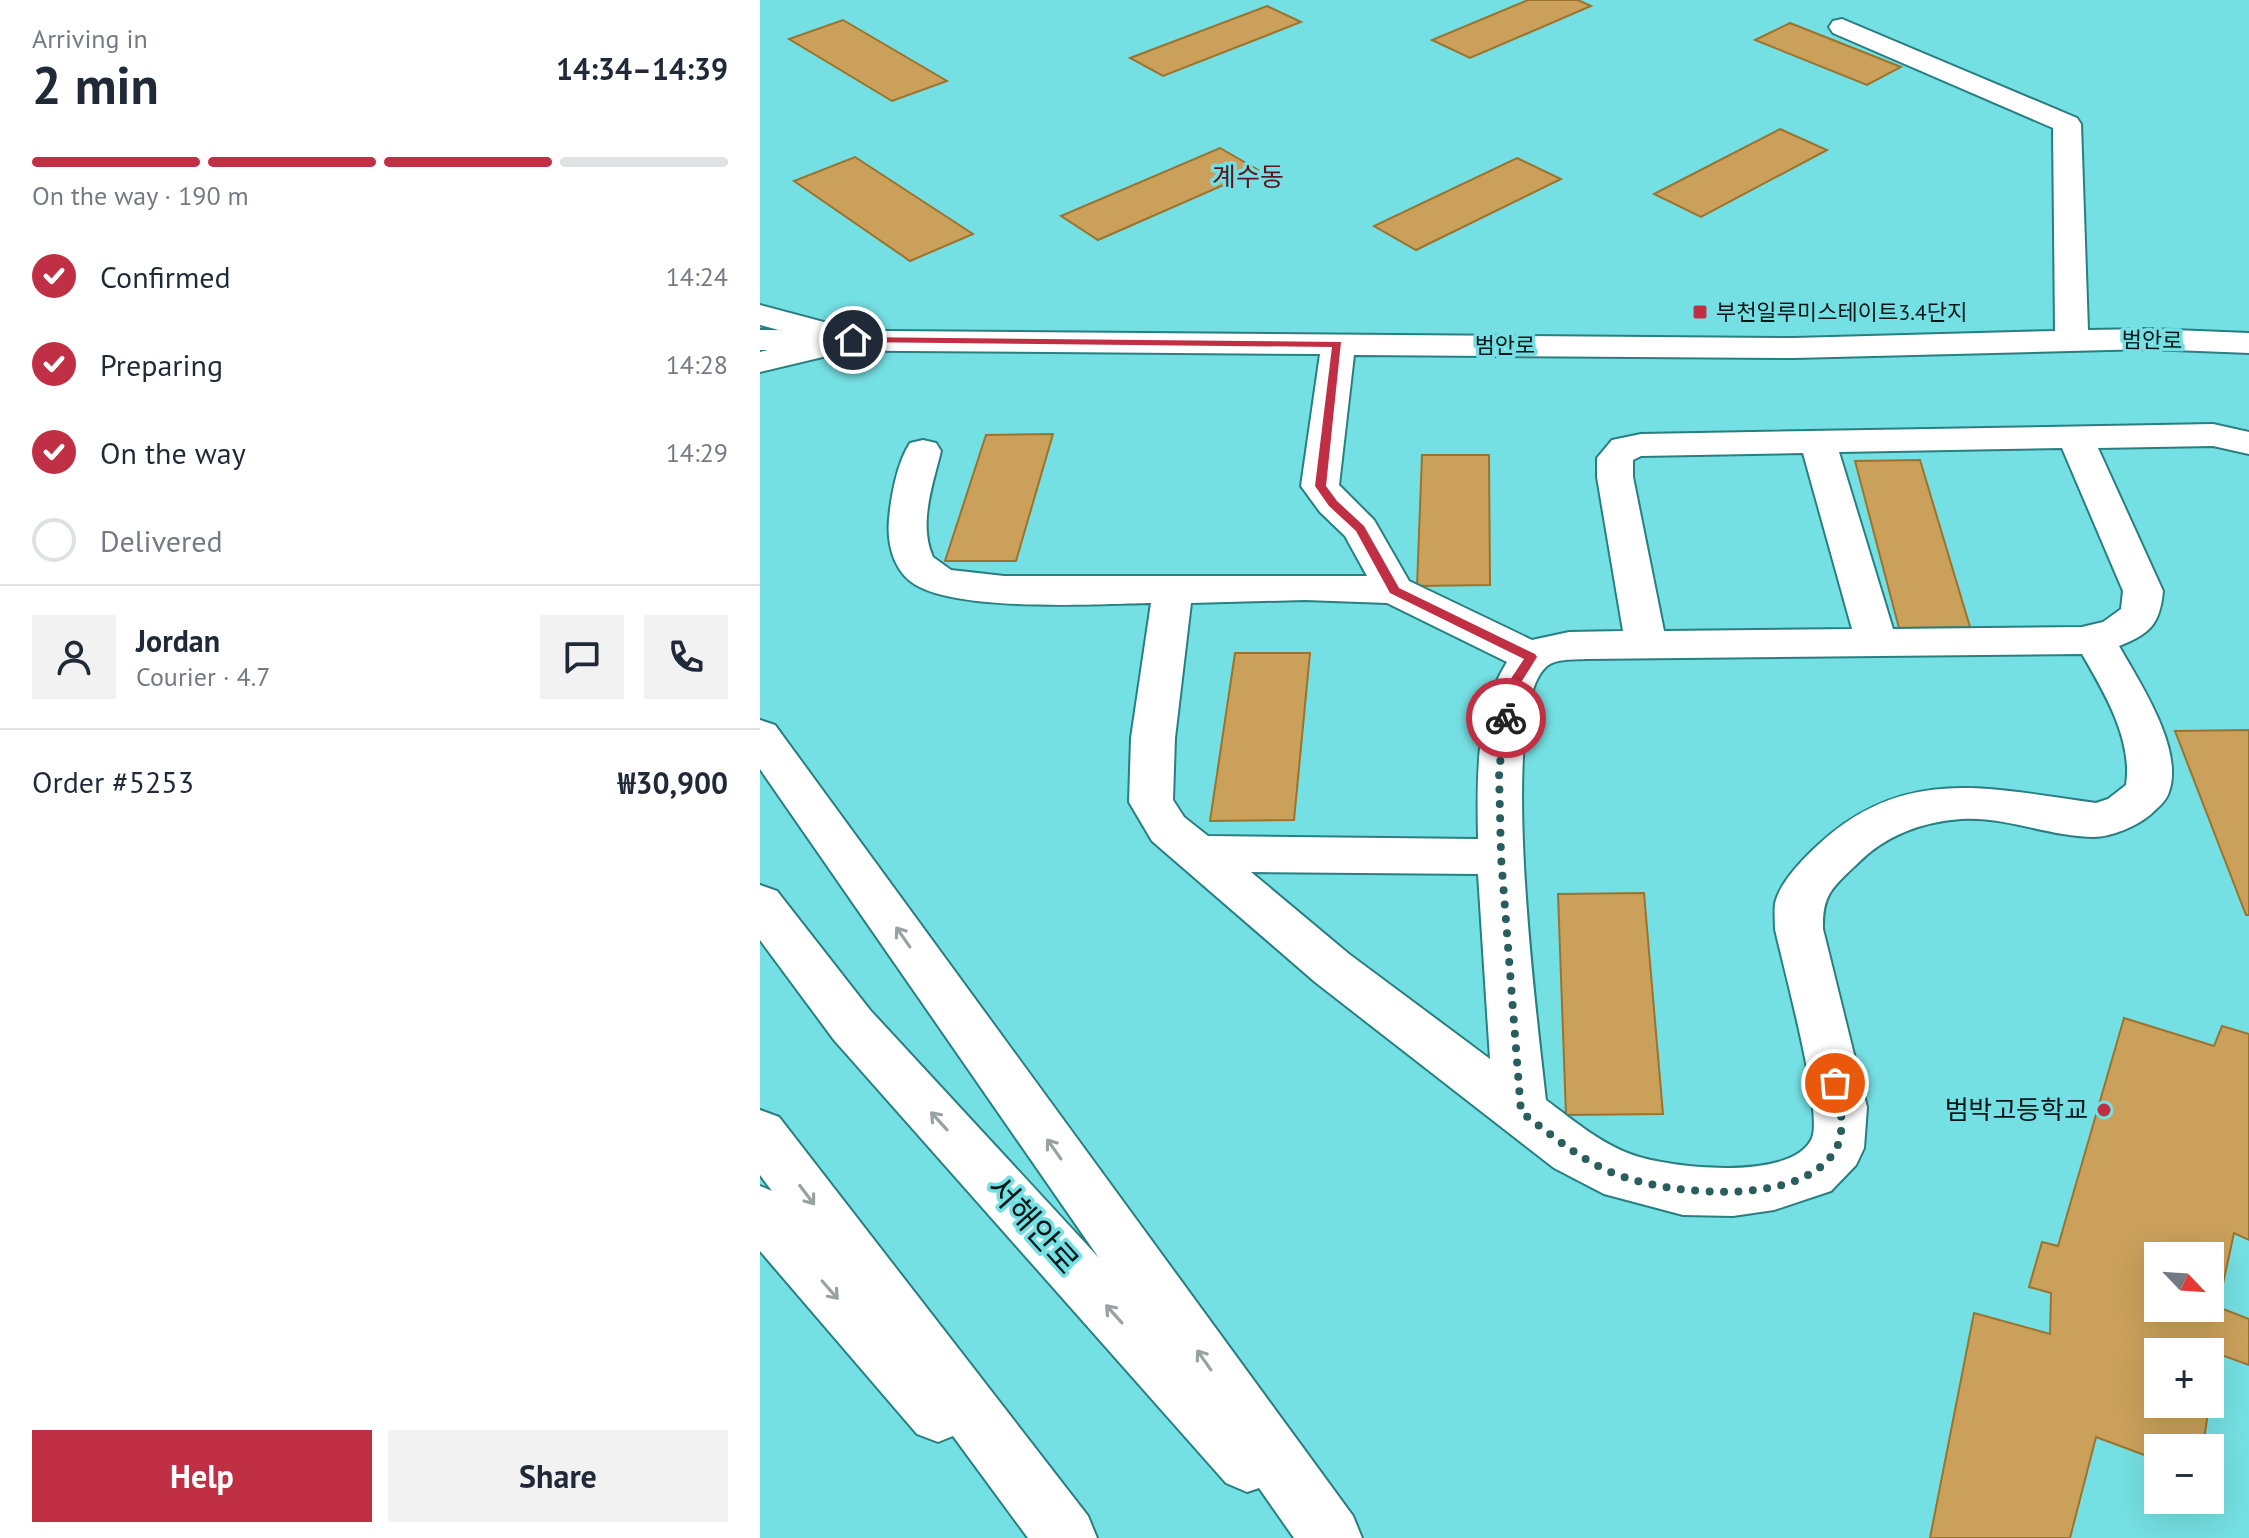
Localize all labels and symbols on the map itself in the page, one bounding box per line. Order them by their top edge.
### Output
district label: 계수동 [1212,160,1284,193]
place label: 부천일루미스테이트3.4단지 [1716,298,1967,326]
marker: 부천일루미스테이트3.4단지 [1691,303,1709,321]
pin [819,306,887,374]
street label: 범안로 [2121,325,2183,355]
street label: 범안로 [1475,331,1535,359]
courier [1466,678,1546,758]
one-way arrow [895,926,911,948]
pin [1801,1049,1869,1117]
place label: 범박고등학교 [1944,1093,2088,1126]
marker: 범박고등학교 [2095,1101,2113,1119]
one-way arrow [930,1112,948,1132]
one-way arrow [1046,1138,1062,1160]
street label: 서해안로 [979,1167,1089,1282]
one-way arrow [798,1184,815,1205]
north arrow [2144,1242,2224,1322]
one-way arrow [821,1280,839,1300]
one-way arrow [1104,1304,1123,1324]
one-way arrow [1196,1350,1213,1372]

